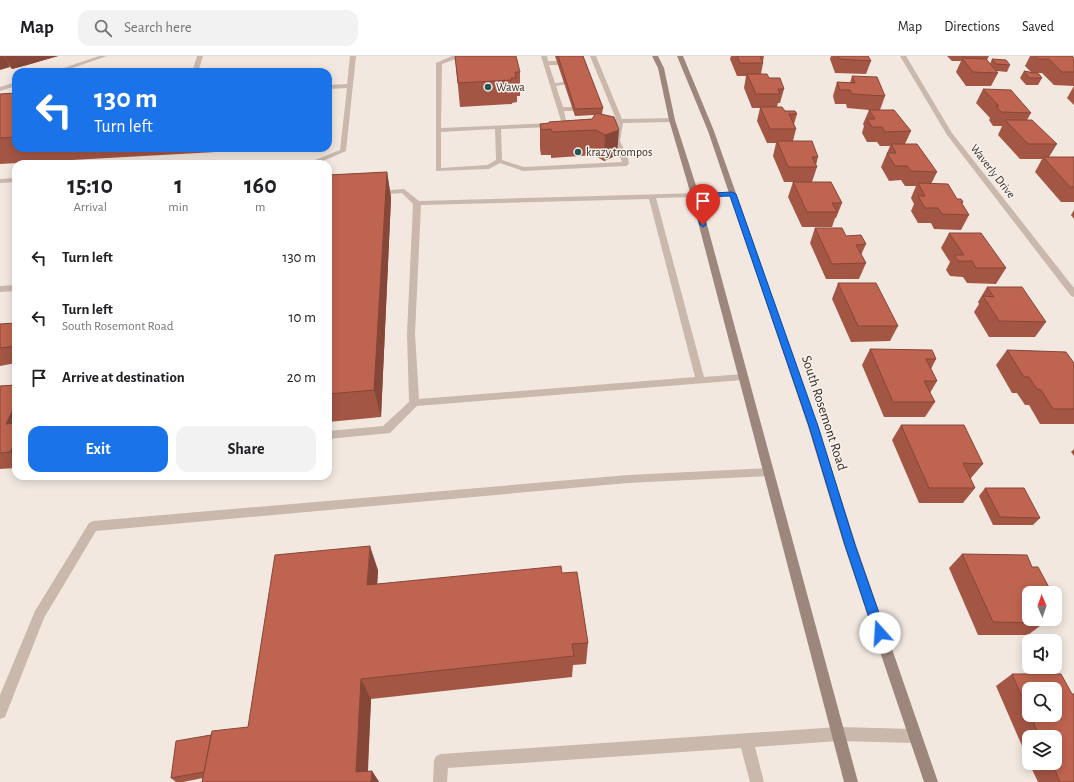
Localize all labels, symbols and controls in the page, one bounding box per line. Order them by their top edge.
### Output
search box [78,10,358,46]
icon: search [92,17,114,39]
text: Map [20,18,54,37]
text: Search here [124,20,192,35]
text: Map [898,20,922,34]
text: Directions [944,20,1000,34]
text: Saved [1022,20,1054,34]
place label: Wawa [496,81,525,93]
marker: Wawa [483,82,493,92]
icon: left [28,84,80,136]
text: 130 m [94,85,158,113]
text: Turn left [94,118,153,136]
street label: Waverly Drive [968,142,1018,201]
place label: krazy trompos [586,146,652,159]
marker: krazy trompos [573,147,583,157]
text: 15:10 [67,174,113,198]
text: 1 [174,174,183,198]
text: 160 [244,174,277,198]
pin [686,184,720,225]
icon: arrive [692,190,714,212]
text: Arrival [73,201,107,214]
text: min [168,201,189,214]
text: m [255,201,265,214]
icon: left [28,247,50,269]
text: Turn left [62,250,113,265]
text: 130 m [282,250,316,265]
text: Turn left [62,302,113,317]
icon: left [28,307,50,329]
text: 10 m [288,310,316,325]
text: South Rosemont Road [62,320,173,333]
street label: South Rosemont Road [799,354,849,472]
icon: arrive [28,367,50,389]
text: Arrive at destination [62,370,185,385]
text: 20 m [287,370,316,385]
button: Exit [28,426,168,472]
button: Share [176,426,316,472]
north arrow [1022,586,1062,626]
map controls [1022,586,1062,770]
position arrow [859,612,901,654]
button: sound [1022,634,1062,674]
button: search [1022,682,1062,722]
button: layers [1022,730,1062,770]

